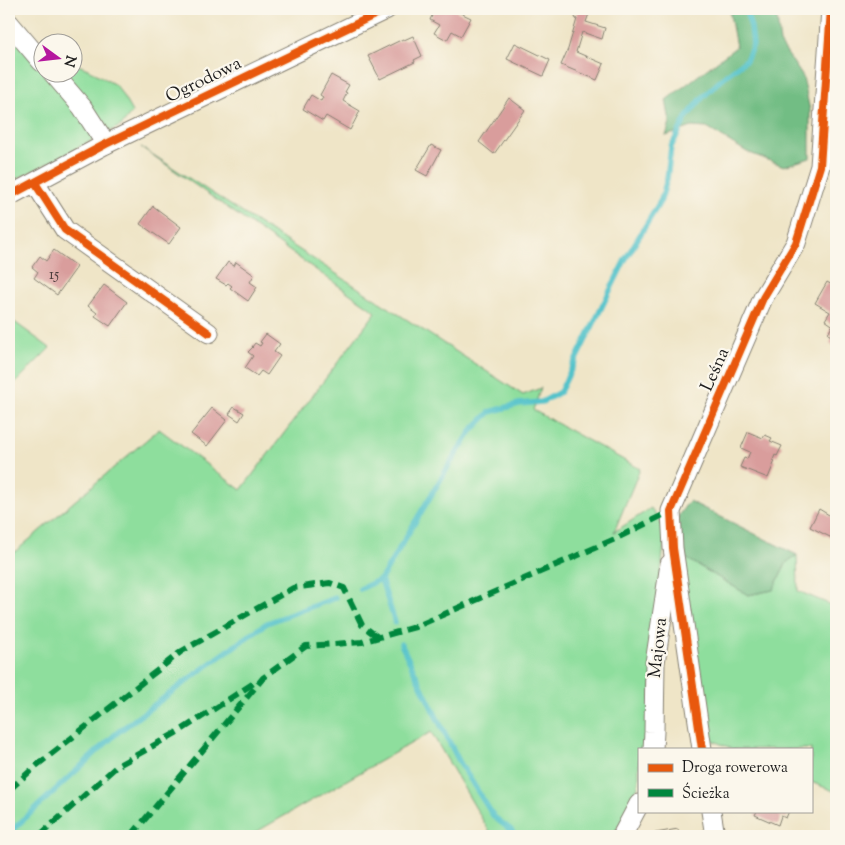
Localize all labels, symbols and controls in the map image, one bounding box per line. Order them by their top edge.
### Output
north arrow [32,32,82,82]
street label: Ogrodowa [162,51,246,111]
text: N [58,53,80,69]
house number: 15 [49,265,59,286]
street label: Leśna [695,344,737,396]
street label: Majowa [643,616,675,680]
legend [638,748,812,812]
text: Droga rowerowa [682,758,788,779]
text: Ścieżka [682,782,730,805]

